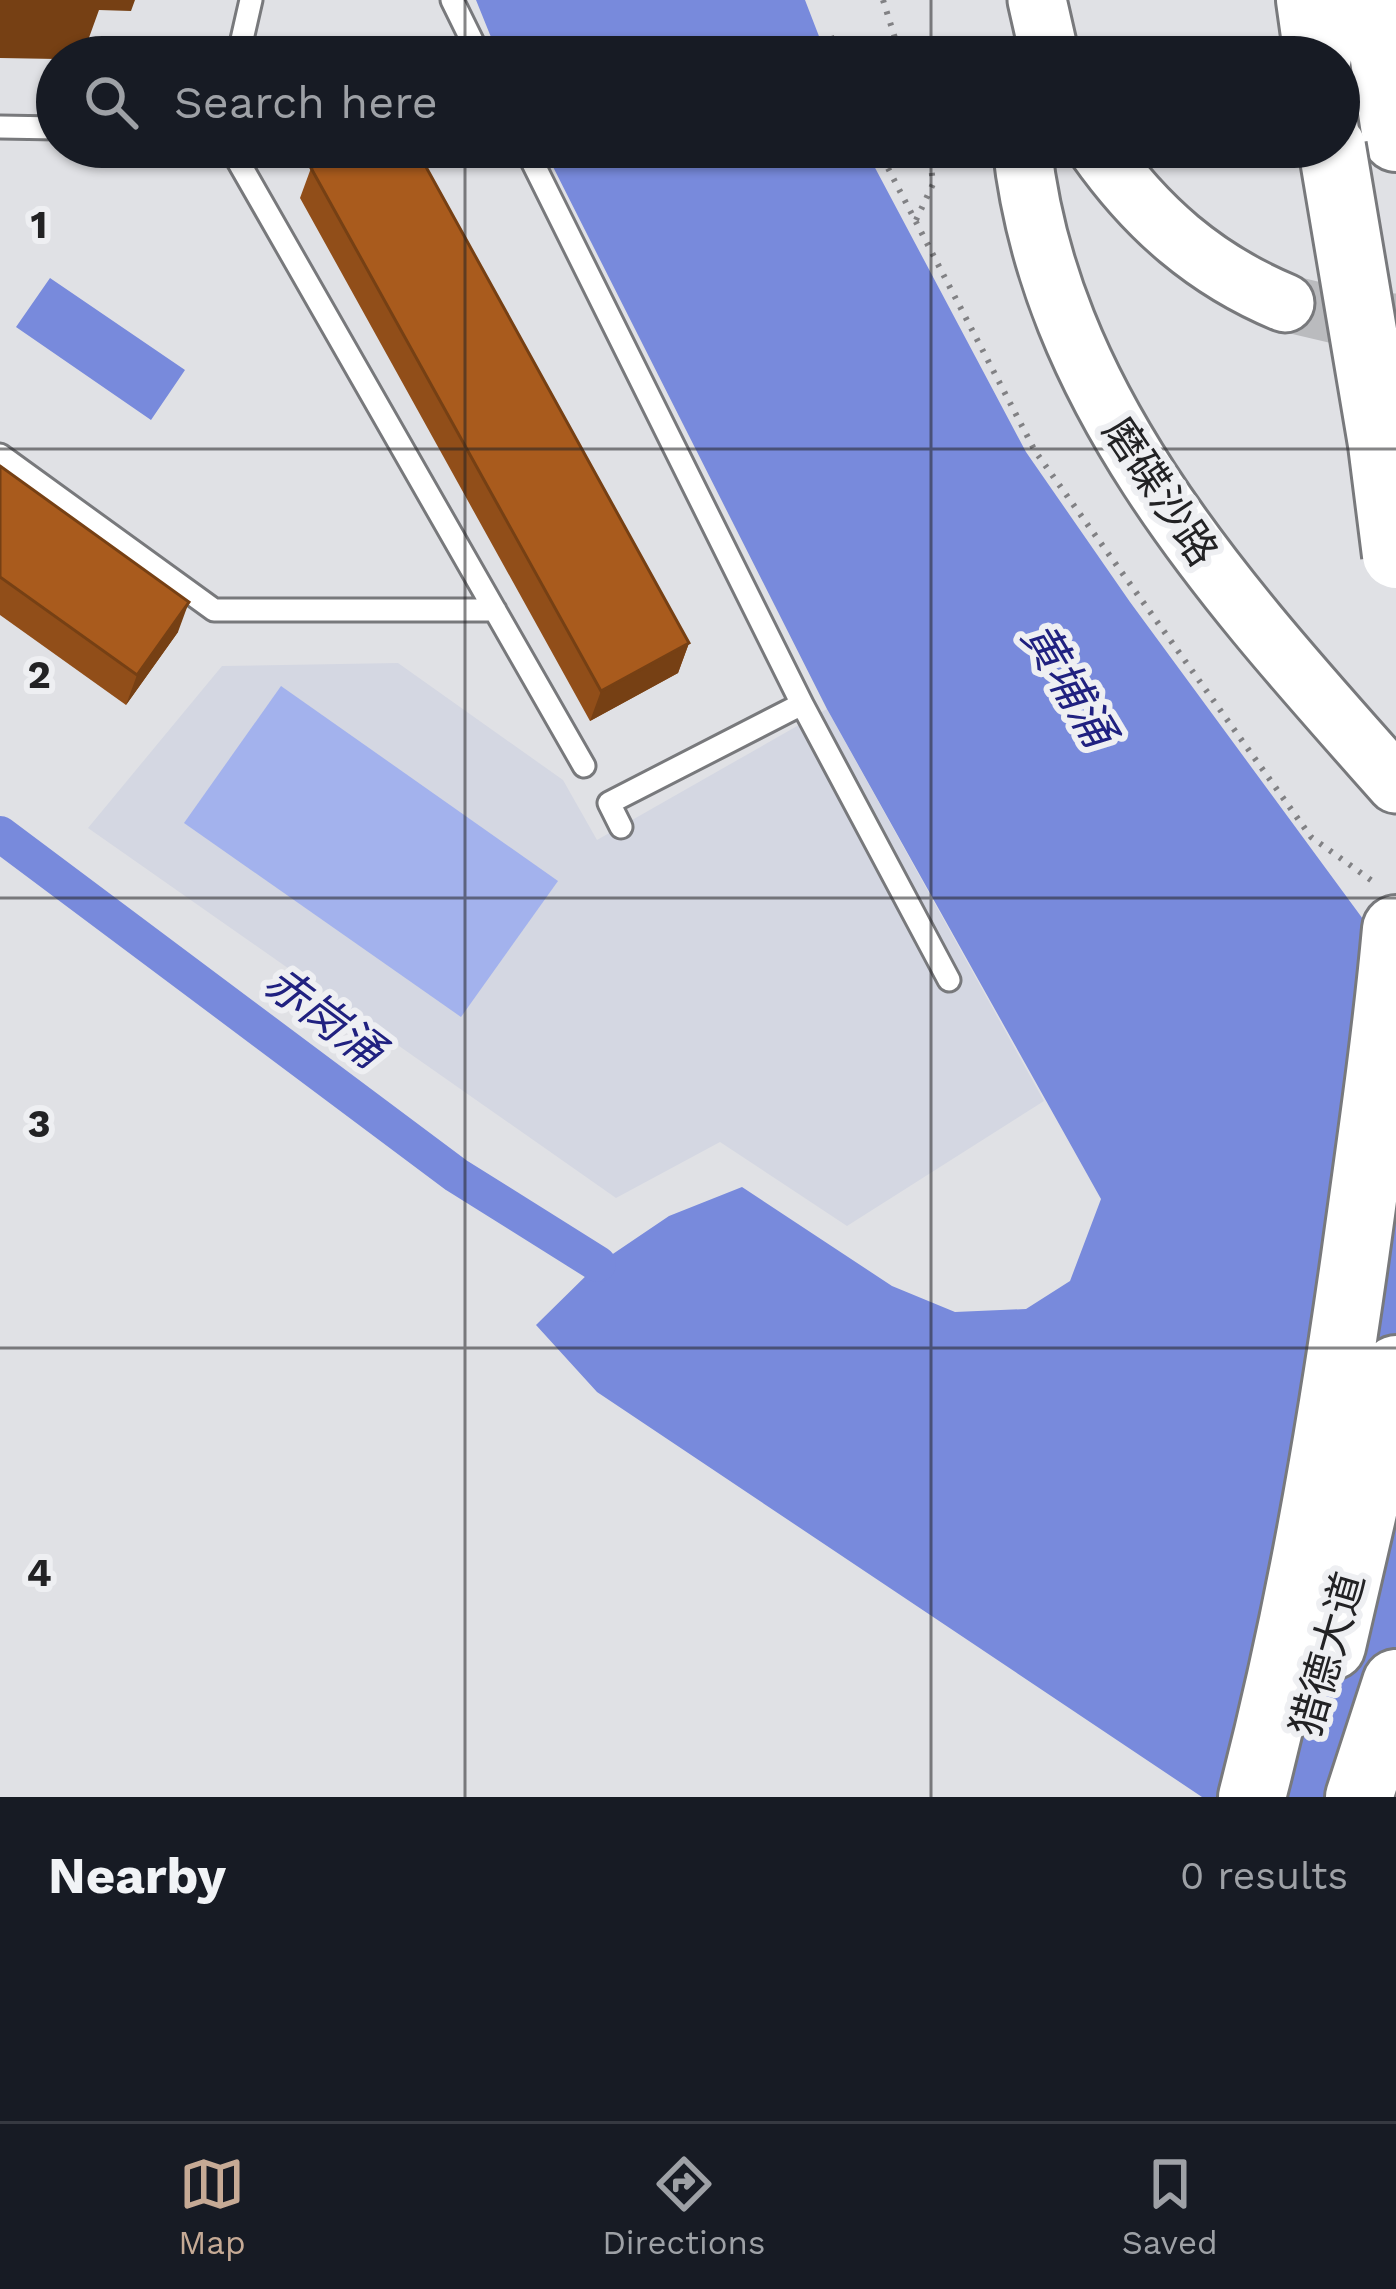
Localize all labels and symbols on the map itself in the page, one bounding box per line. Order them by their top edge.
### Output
text: 1 [31,202,47,247]
street label: 磨碟沙路 [1093,408,1228,575]
water label: 黄埔涌 [1011,613,1129,760]
text: 2 [27,652,51,697]
water label: 赤岗涌 [254,955,398,1081]
text: 3 [27,1101,51,1146]
text: 4 [26,1550,52,1595]
street label: 猎德大道 [1281,1567,1374,1742]

